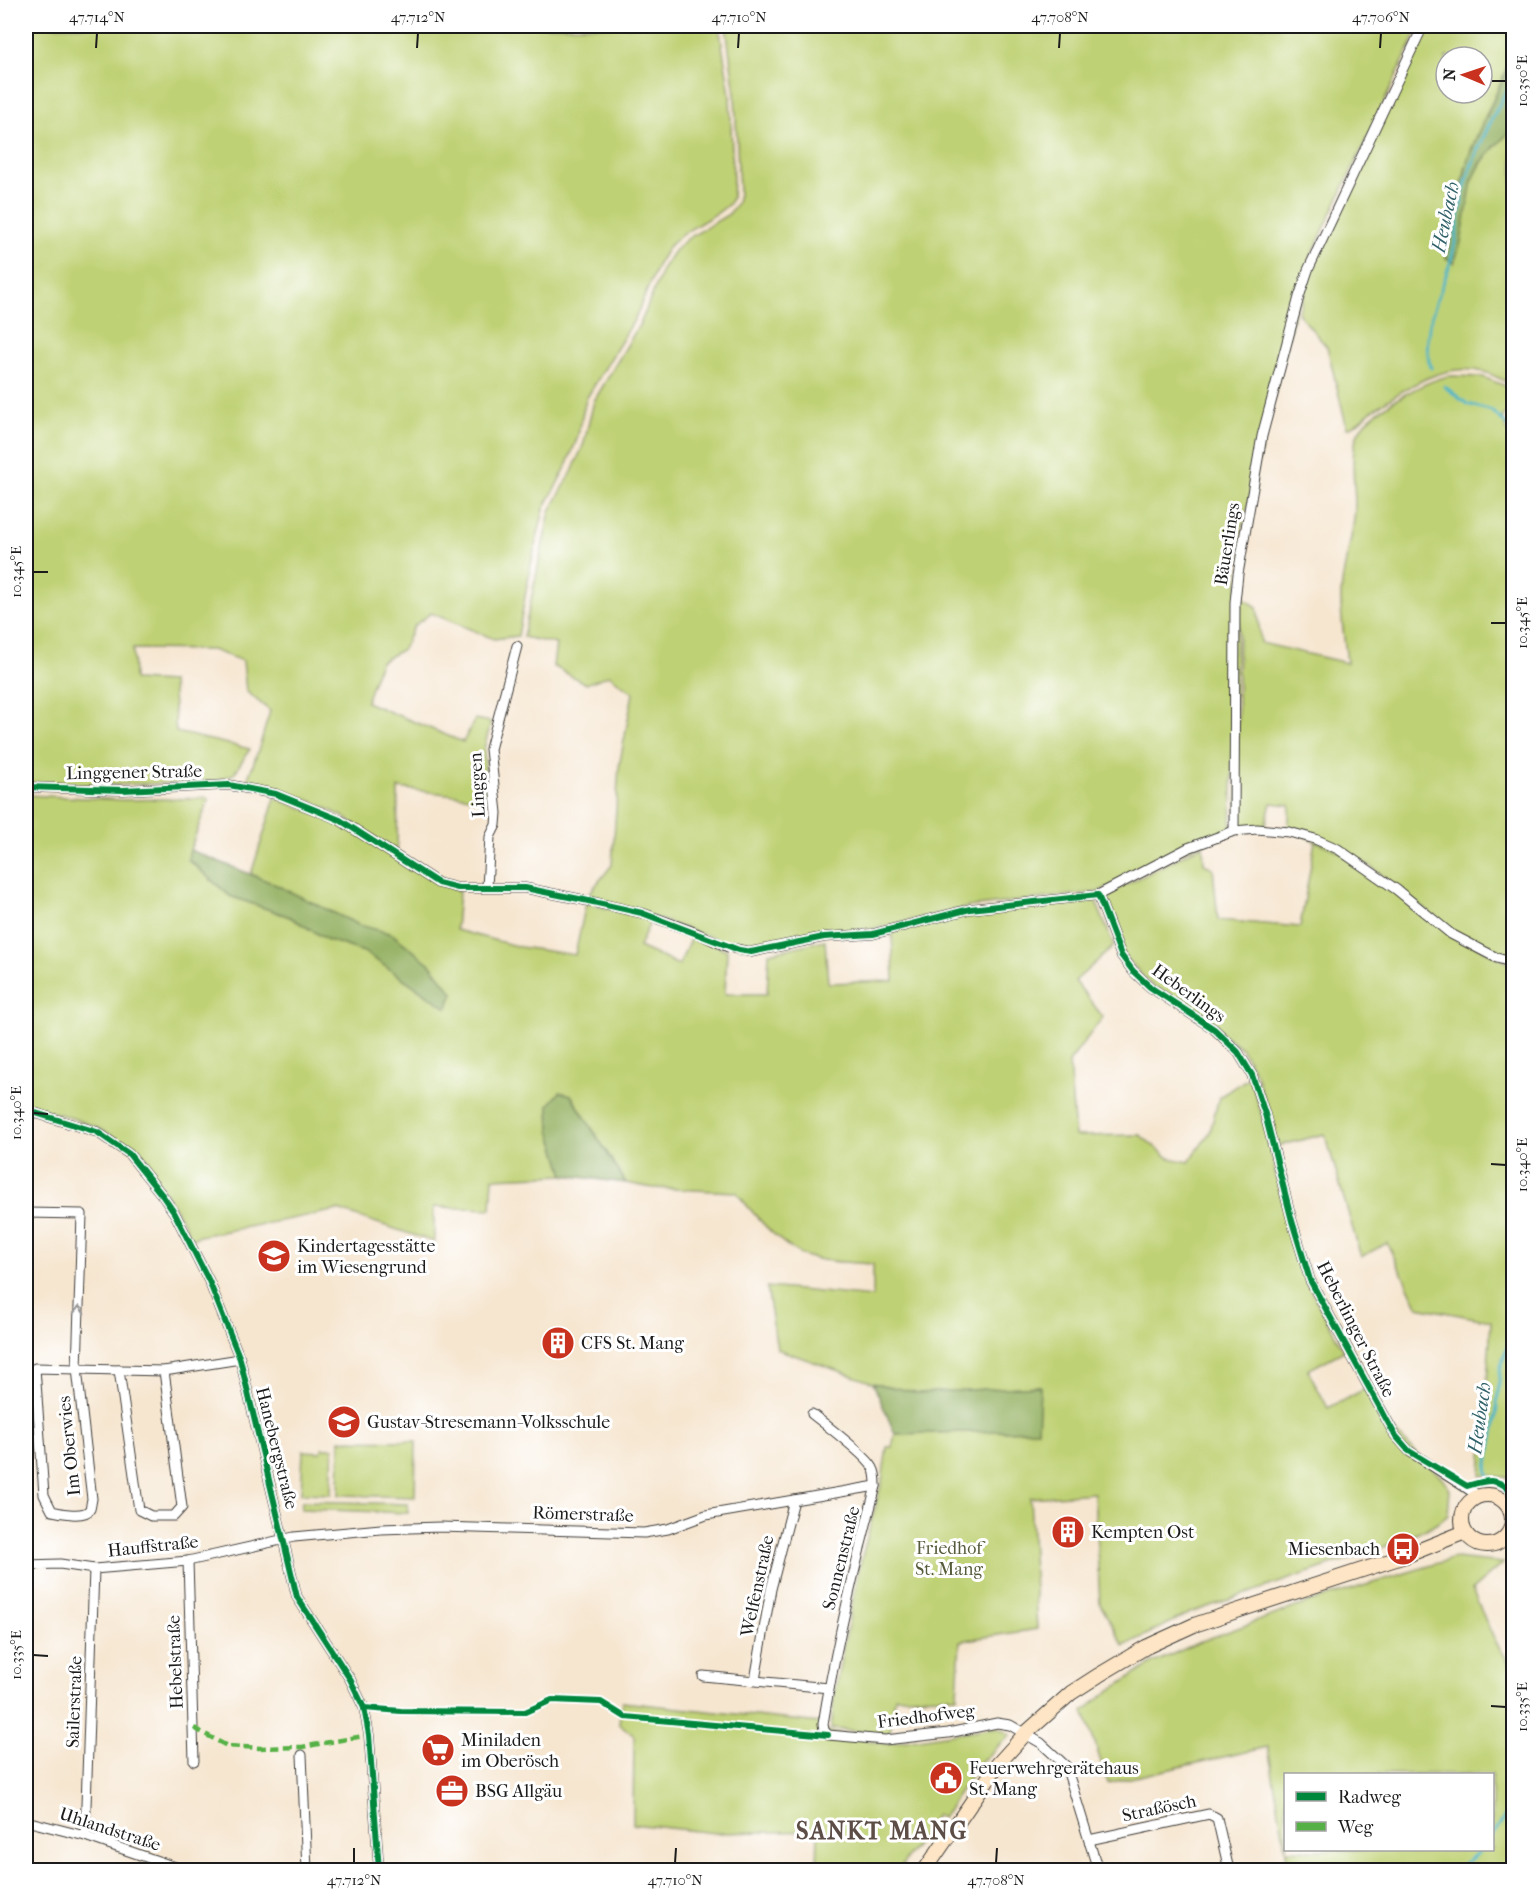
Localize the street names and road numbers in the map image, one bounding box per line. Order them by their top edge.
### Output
street label: Bäuerlings [1211,501,1244,587]
street label: Linggen [465,751,490,818]
street label: Linggener Straße [66,761,202,784]
street label: Heberlings [1148,960,1230,1027]
street label: Heberlinger Straße [1312,1258,1399,1401]
street label: Hanebergstraße [251,1385,302,1511]
street label: Im Oberwies [54,1395,85,1497]
street label: Römerstraße [532,1502,634,1527]
street label: Sonnenstraße [818,1504,865,1612]
street label: Hauffstraße [107,1531,200,1562]
street label: Welfenstraße [736,1533,778,1640]
street label: Hebelstraße [163,1615,188,1709]
street label: Sailerstraße [62,1656,87,1748]
street label: Friedhofweg [876,1700,976,1733]
street label: Straßösch [1120,1790,1198,1827]
street label: Uhlandstraße [56,1803,163,1856]

